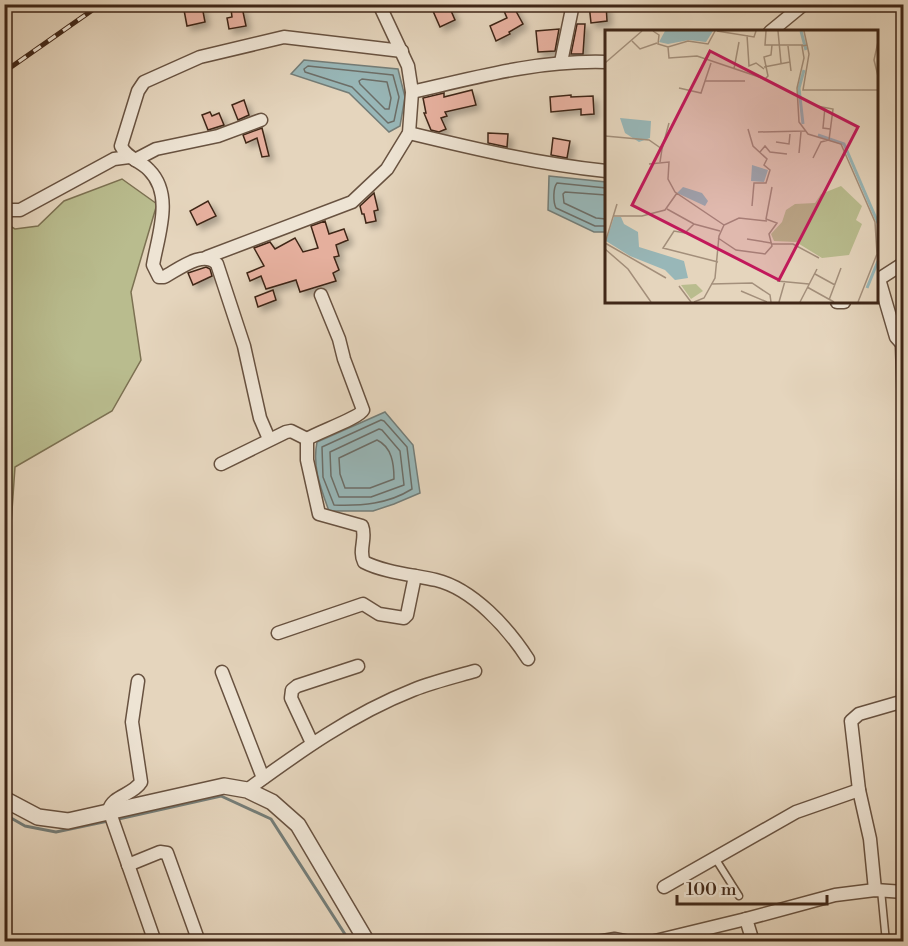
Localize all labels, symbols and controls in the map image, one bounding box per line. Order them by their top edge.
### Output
inset map [605,30,878,303]
scale bar [677,868,827,906]
text: 100 m [686,878,737,901]

